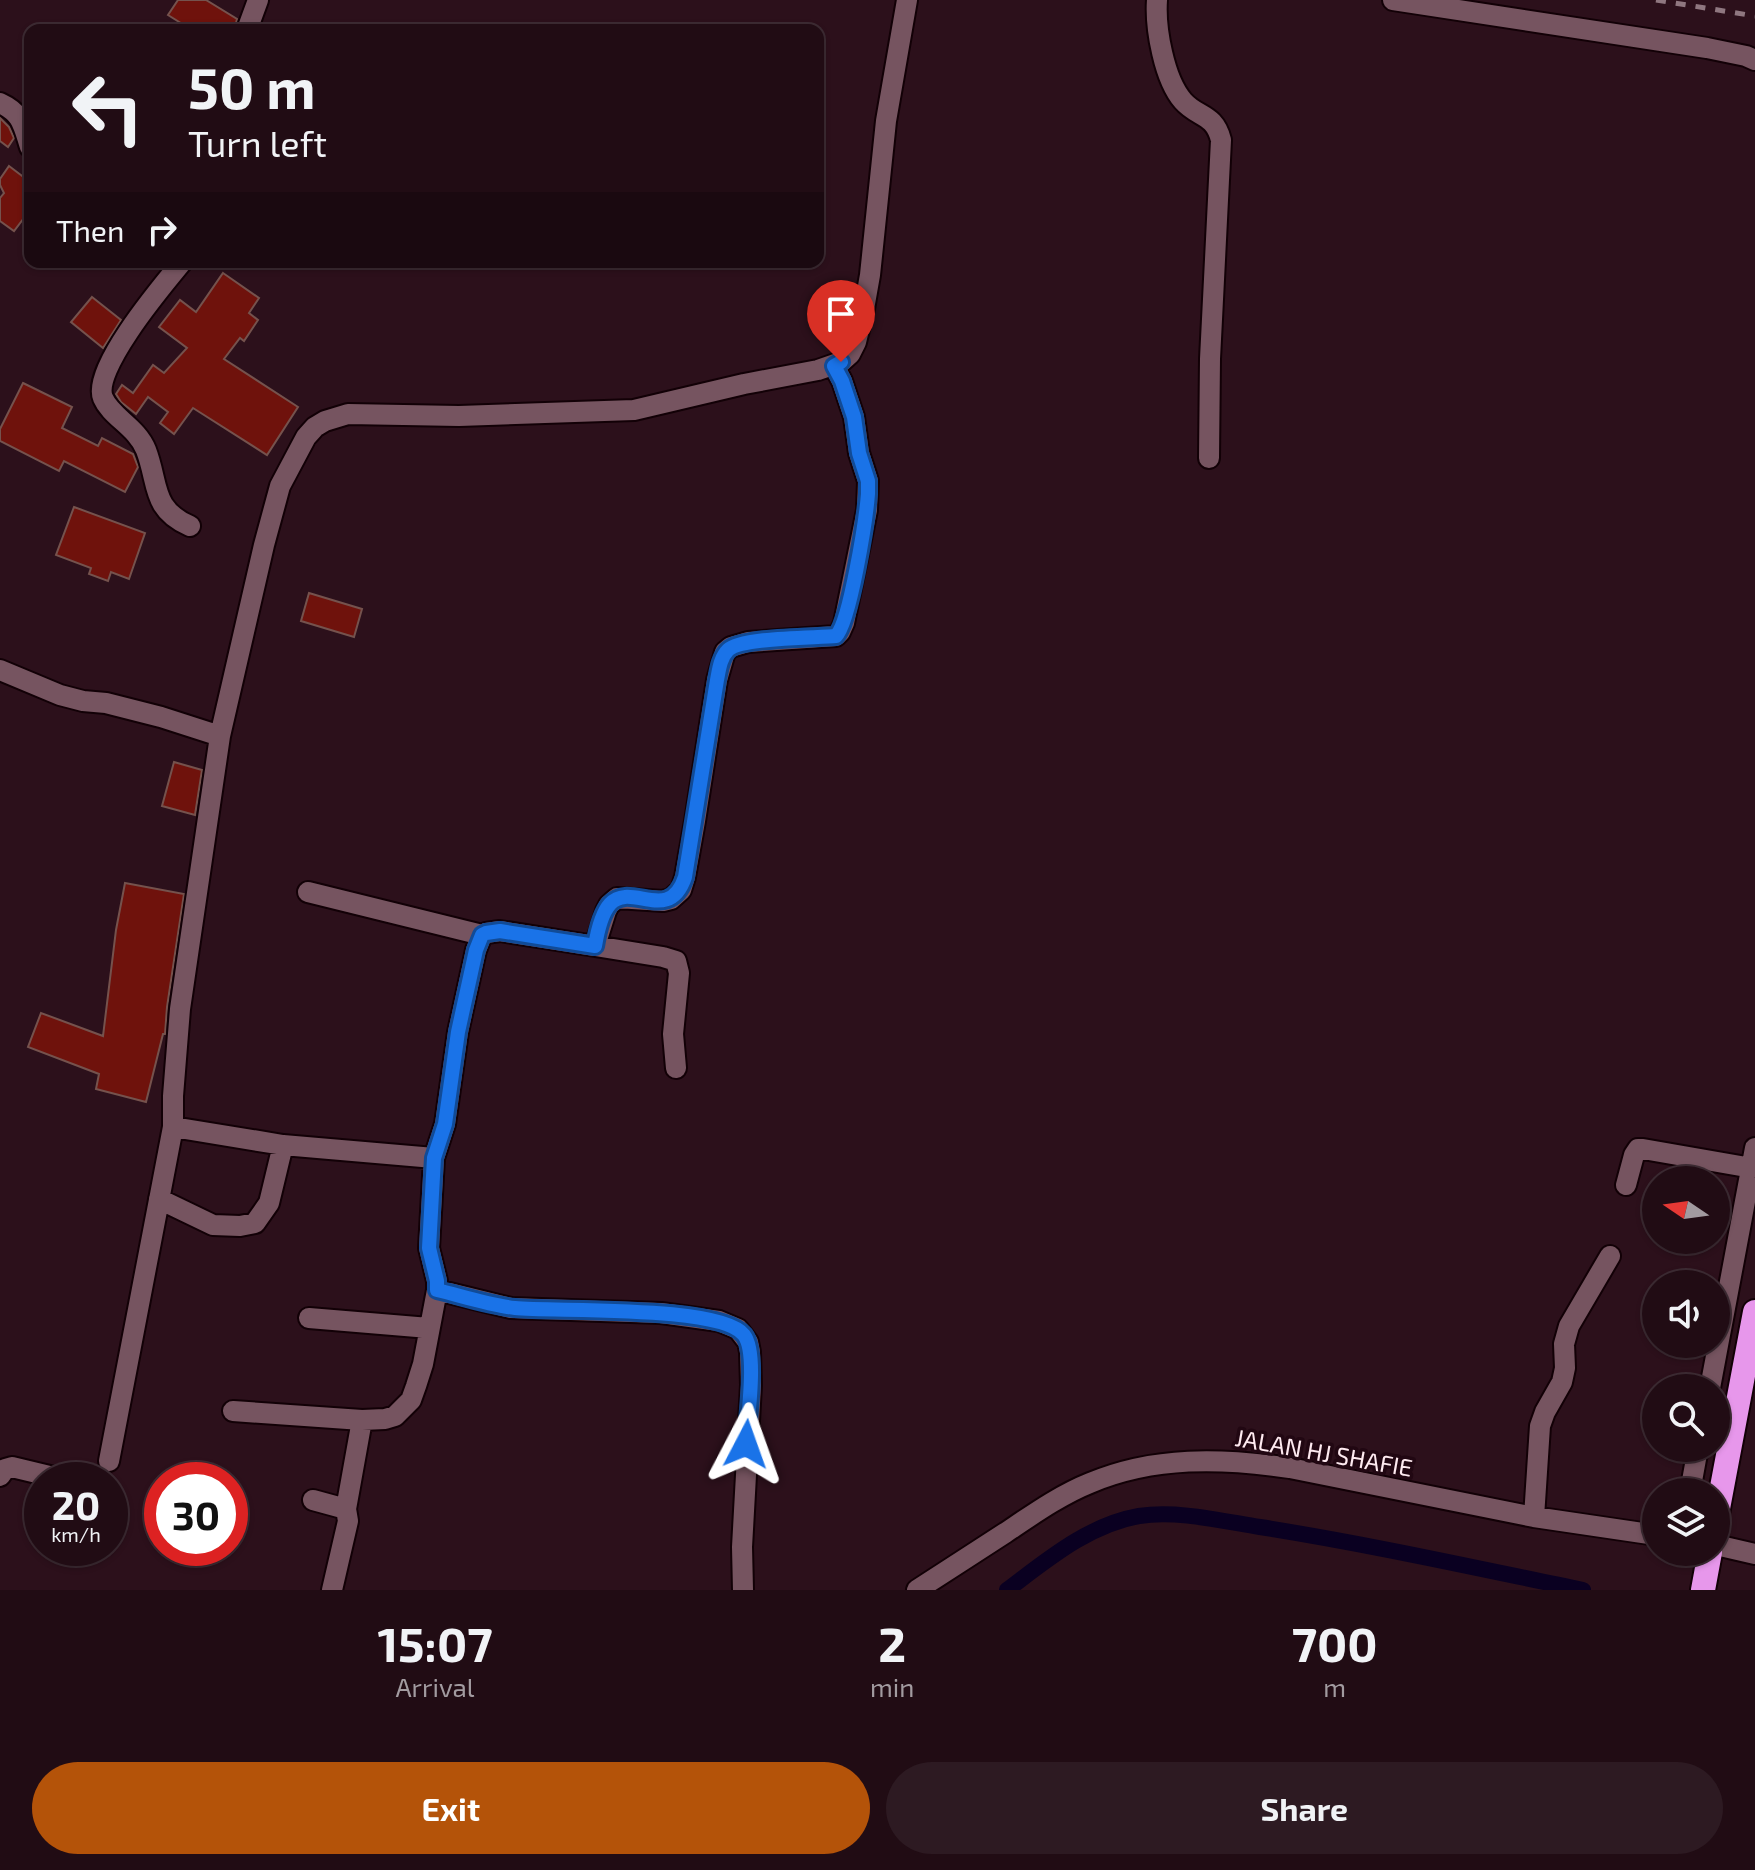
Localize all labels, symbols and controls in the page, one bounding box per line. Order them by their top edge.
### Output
text: 50 m [188,53,316,120]
icon: left [56,56,160,160]
text: Turn left [188,121,327,164]
icon: right [140,208,184,252]
text: Then [56,212,124,248]
pin [807,280,875,362]
icon: arrive [819,292,863,336]
north arrow [1642,1166,1730,1254]
map controls [1642,1166,1730,1566]
button: sound [1642,1270,1730,1358]
button: search [1642,1374,1730,1462]
position arrow [704,1402,788,1486]
street label: JALAN HJ SHAFIE [1233,1422,1415,1482]
speed limit sign: 30 [144,1462,248,1566]
button: layers [1642,1478,1730,1566]
text: 20 [52,1480,100,1528]
text: km/h [51,1522,101,1546]
text: 15:07 [377,1614,493,1672]
text: 2 [878,1614,906,1672]
text: 700 [1292,1614,1378,1672]
text: Arrival [395,1671,475,1702]
text: min [870,1671,914,1702]
text: m [1323,1671,1346,1702]
button: Exit [32,1762,870,1854]
button: Share [886,1762,1723,1854]

